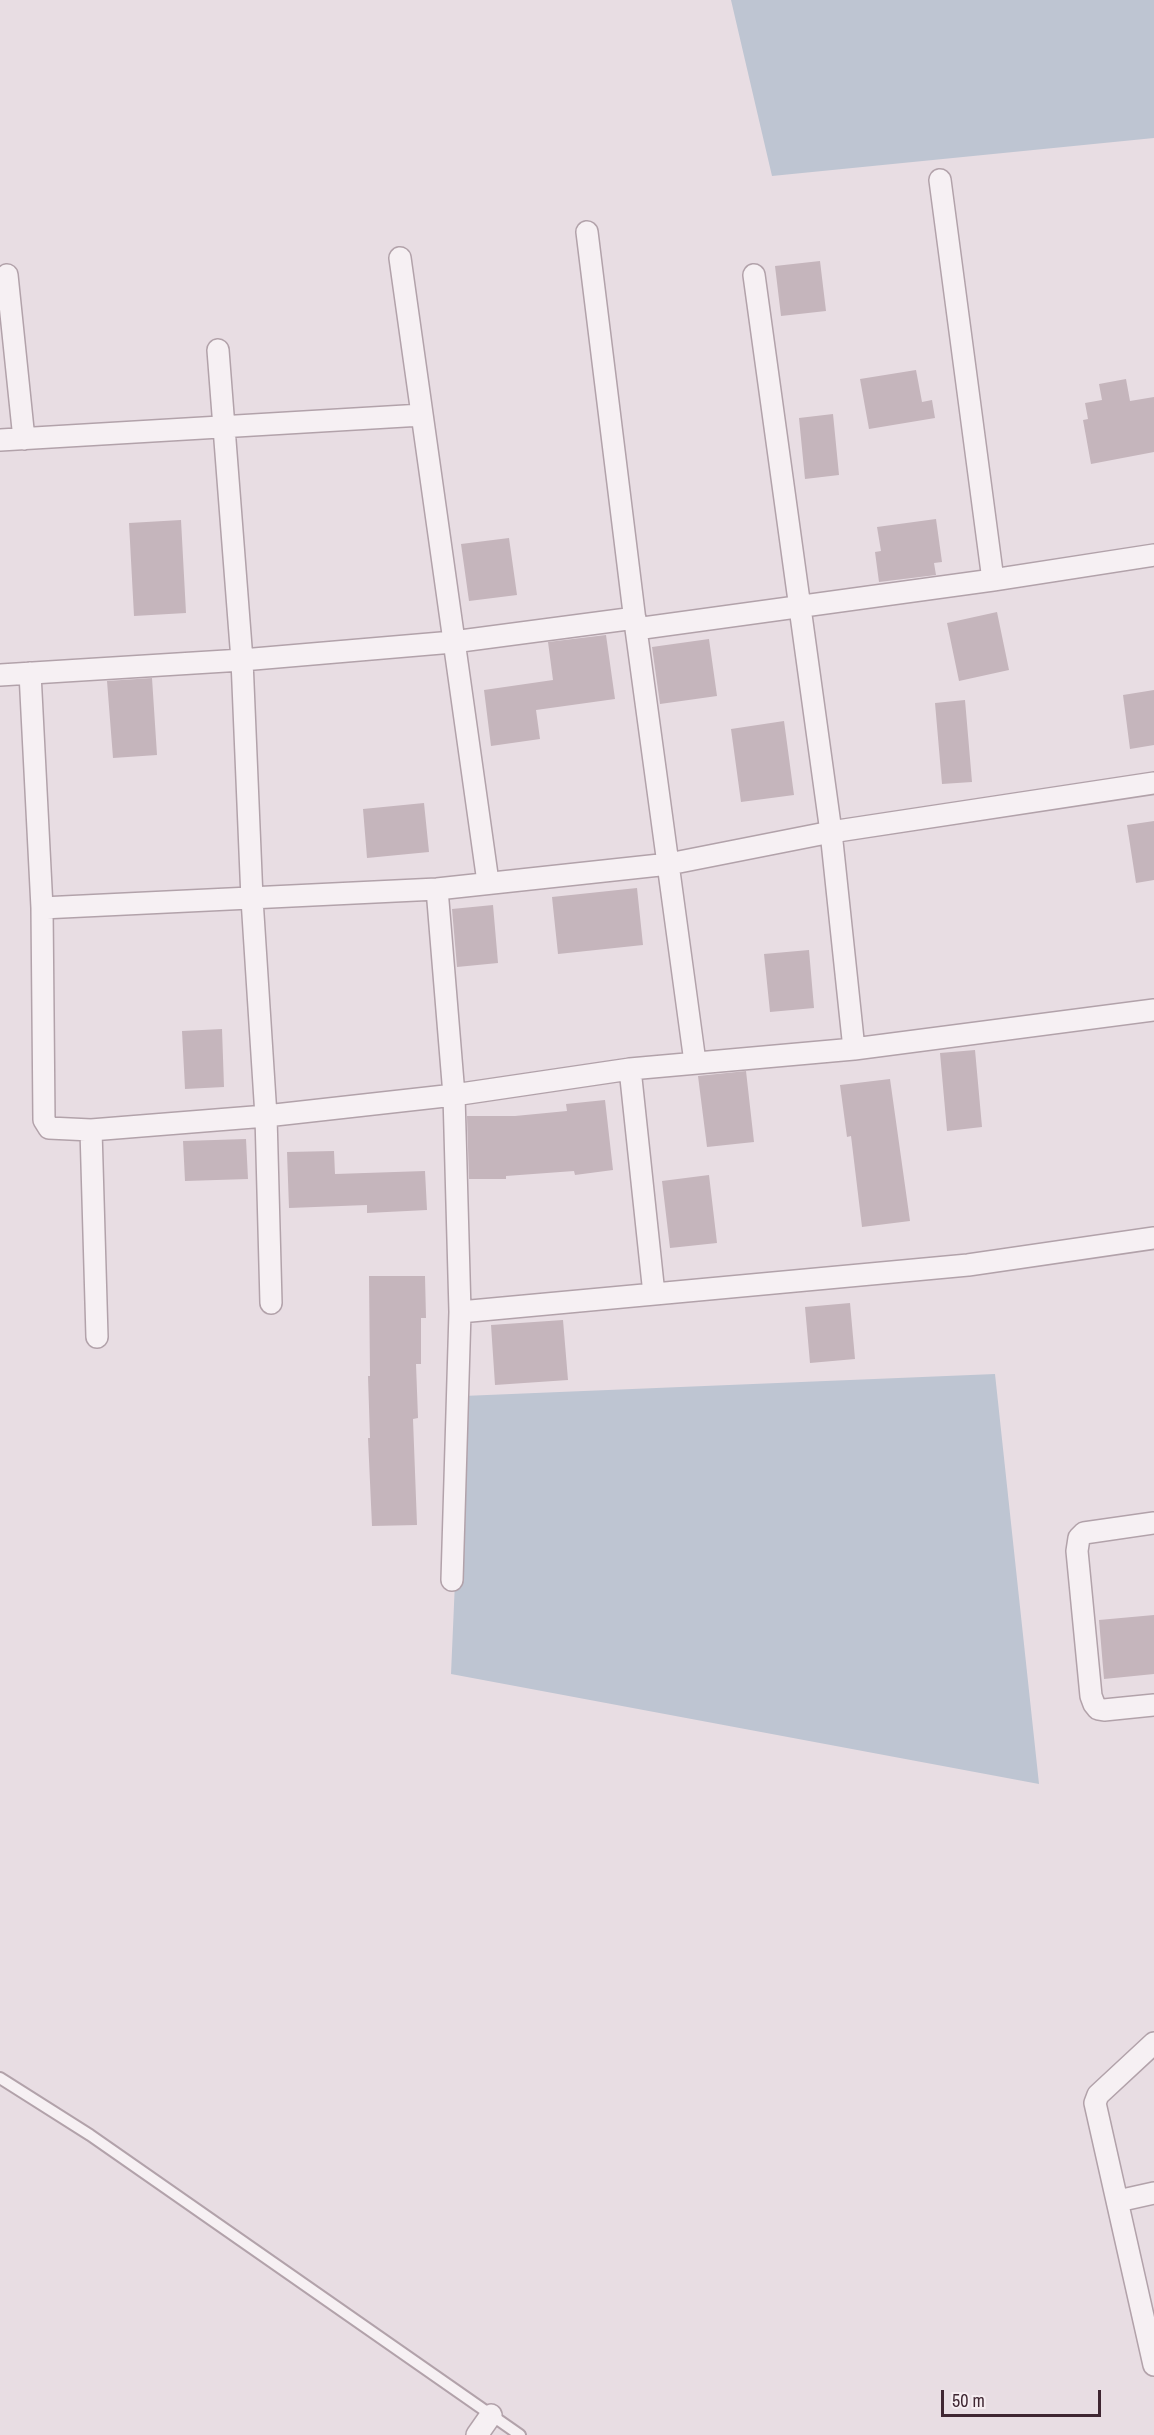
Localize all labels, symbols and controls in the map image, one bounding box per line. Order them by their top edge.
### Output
scale bar [944,2378,1104,2416]
text: 50 m [952,2388,985,2413]

